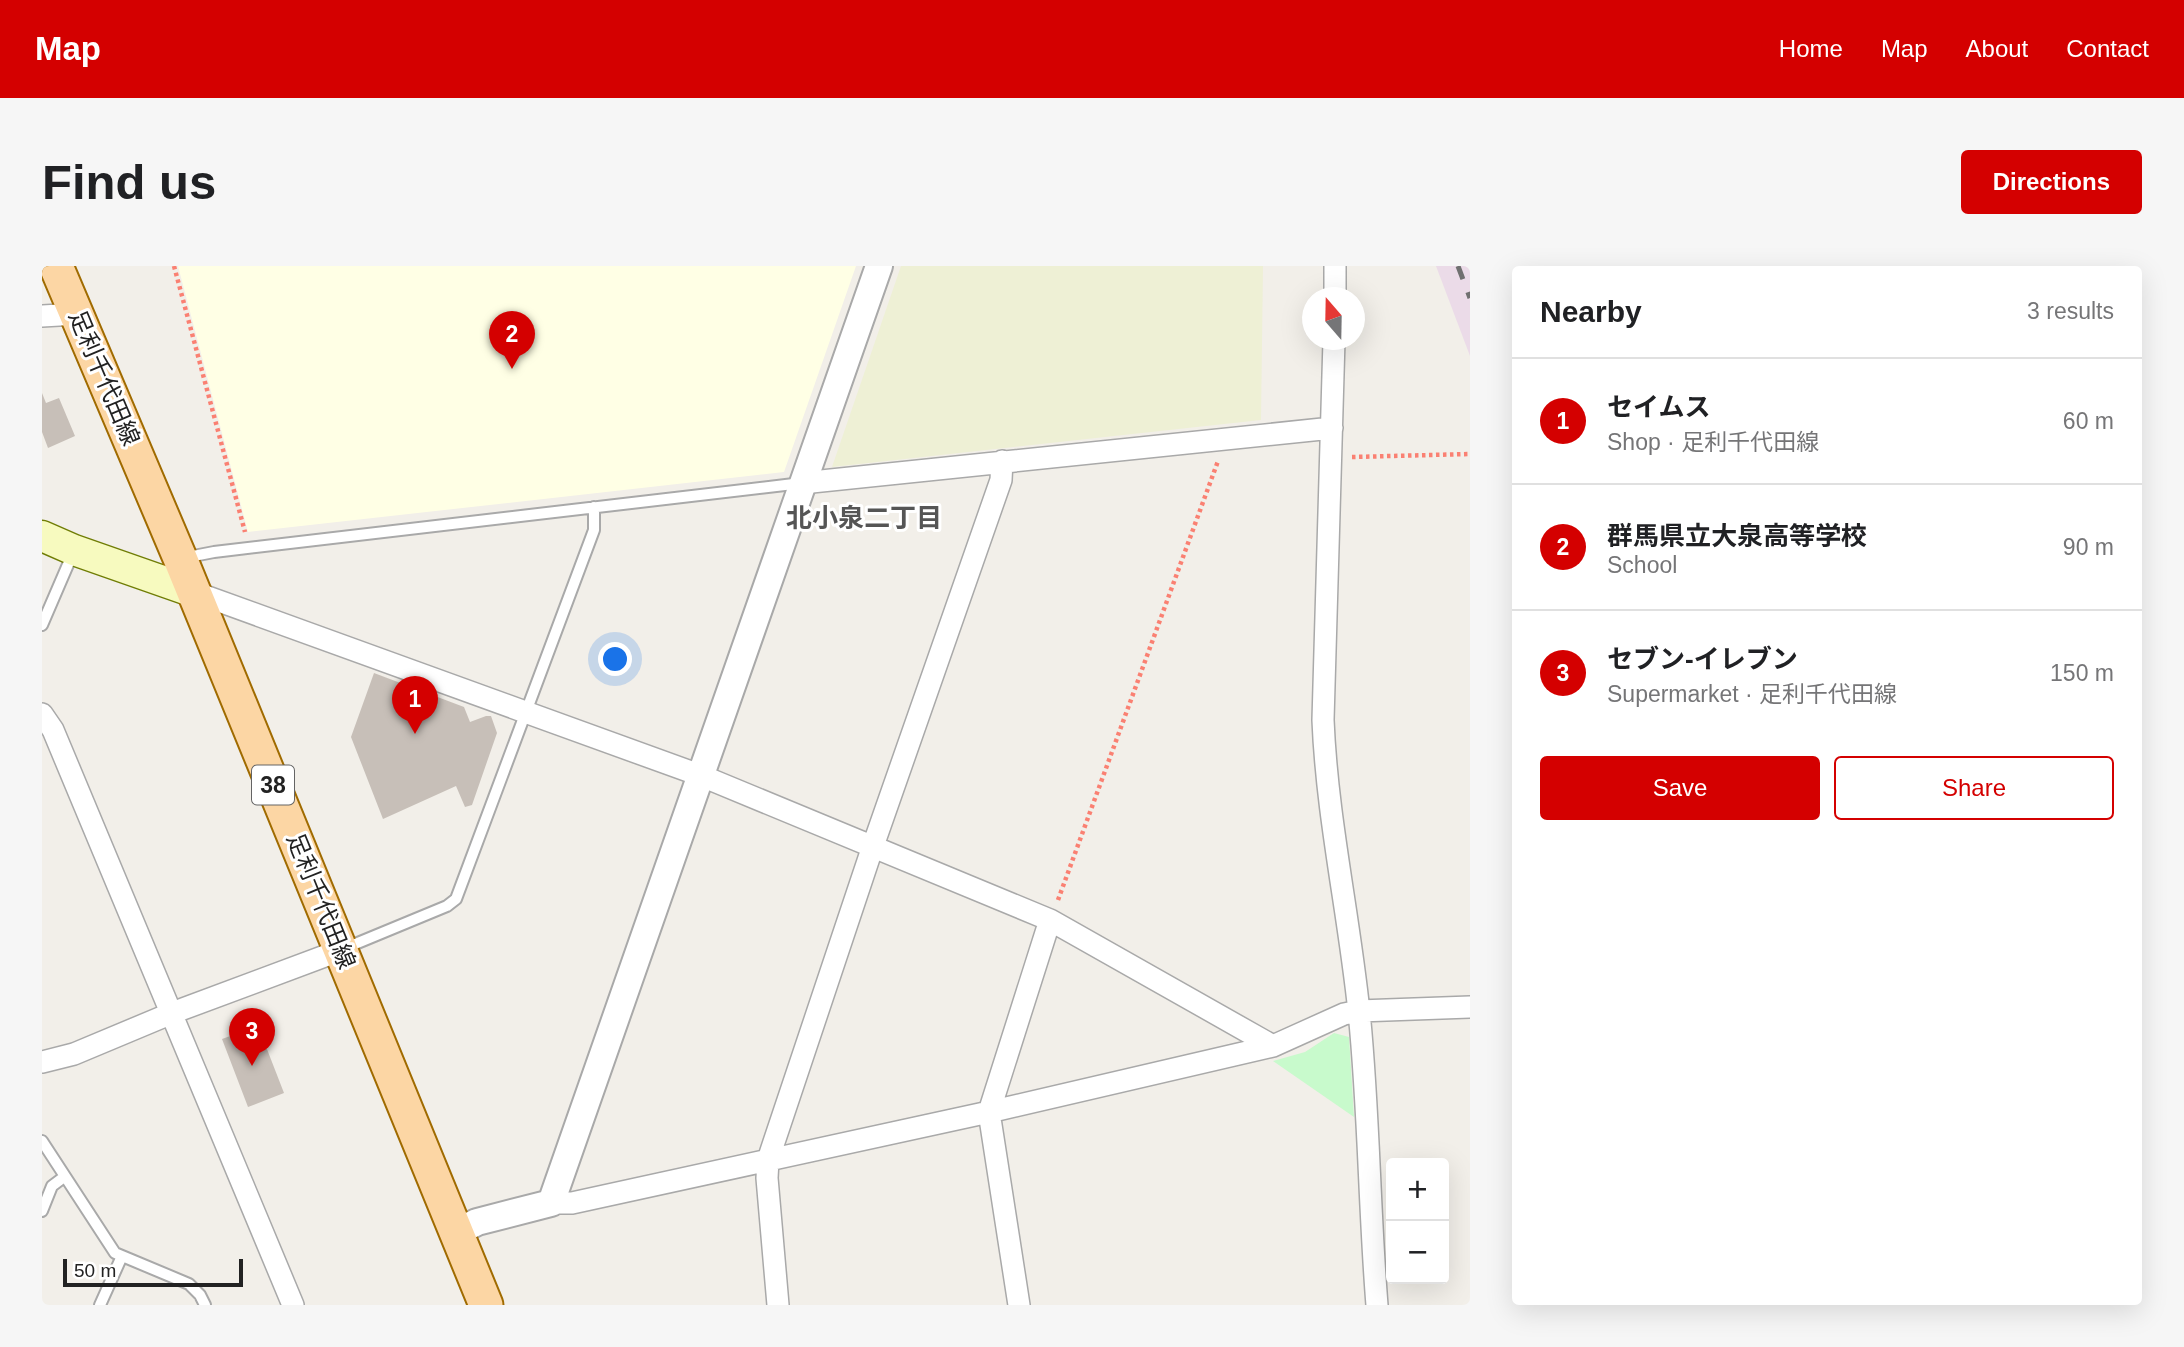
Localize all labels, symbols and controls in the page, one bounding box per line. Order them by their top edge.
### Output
text: Map [35,30,101,67]
text: Home [1779,35,1843,62]
text: Map [1881,35,1928,62]
text: About [1966,35,2028,62]
text: Contact [2066,35,2149,62]
button: Directions [1961,150,2142,214]
text: Find us [42,155,216,209]
north arrow [1302,287,1365,350]
text: Nearby [1540,295,1642,328]
text: 3 results [2027,298,2114,324]
street label: 足利千代田線 [64,306,145,449]
pin: 2 [489,311,535,369]
text: セイムス [1607,392,1710,422]
text: 1 [1557,408,1569,434]
text: 60 m [2063,408,2114,434]
text: Shop · 足利千代田線 [1607,429,1819,455]
district label: 北小泉二丁目 [786,503,942,533]
text: 群馬県立大泉高等学校 [1607,521,1867,551]
text: 2 [1557,534,1569,560]
text: 90 m [2063,534,2114,560]
text: School [1607,552,1677,578]
your location [598,642,632,676]
text: セブン-イレブン [1607,644,1798,674]
text: 3 [1557,660,1569,686]
text: 150 m [2050,660,2114,686]
pin: 1 [392,676,438,734]
text: Supermarket · 足利千代田線 [1607,681,1897,707]
button: Save [1540,756,1820,820]
button: Share [1834,756,2114,820]
road number: 38 [252,765,294,804]
street label: 足利千代田線 [282,829,361,973]
pin: 3 [229,1008,275,1066]
map controls [1386,1158,1449,1284]
button: + [1386,1158,1449,1221]
button: − [1386,1221,1449,1284]
scale bar [63,1256,243,1288]
text: 50 m [74,1260,116,1281]

